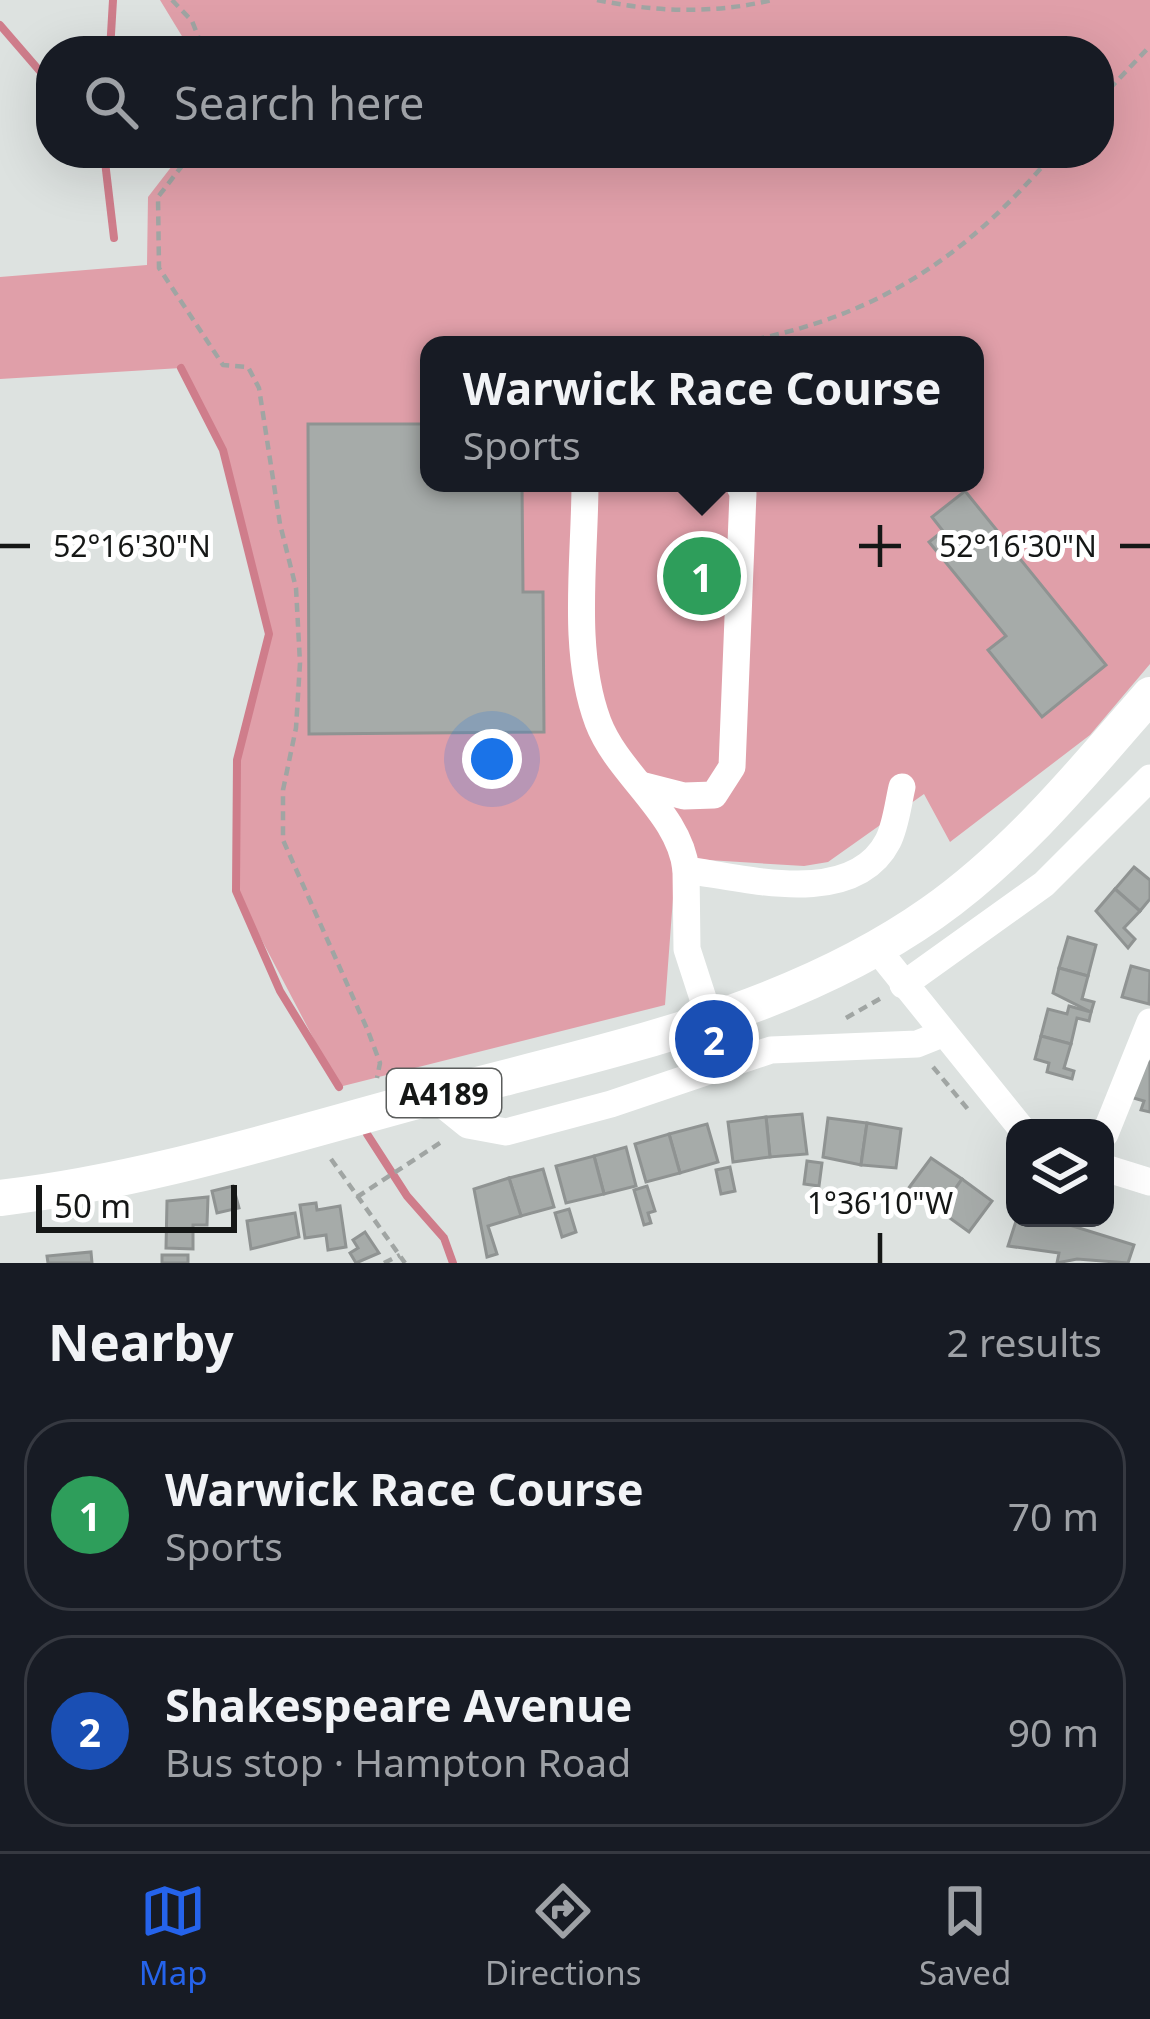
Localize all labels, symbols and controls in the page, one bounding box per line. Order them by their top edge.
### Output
search box [36,36,1114,168]
icon: search [78,69,144,135]
text: Search here [174,72,424,133]
popup [420,336,984,492]
text: Warwick Race Course [463,357,941,418]
text: Sports [463,418,581,471]
text: 52°16'30"N [53,525,211,566]
text: 52°16'30"N [939,525,1097,566]
pin: 1 [663,531,741,621]
your location [462,729,522,789]
pin: 2 [675,994,753,1084]
road number: A4189 [387,1069,501,1117]
map controls [1006,1119,1114,1227]
button: layers [1006,1119,1114,1227]
scale bar [36,1179,237,1232]
text: 1°36'10"W [807,1182,953,1223]
text: 50 m [54,1183,131,1228]
text: Nearby [48,1306,234,1376]
text: 2 results [947,1315,1102,1368]
text: Warwick Race Course [165,1458,644,1519]
text: 1 [79,1489,101,1542]
text: 70 m [1008,1489,1099,1542]
text: Sports [165,1519,283,1572]
text: Shakespeare Avenue [165,1674,632,1735]
text: 2 [79,1705,101,1758]
text: 90 m [1008,1705,1099,1758]
text: Bus stop · Hampton Road [165,1735,631,1788]
tab: Map [139,1878,207,1995]
tab: Directions [485,1878,642,1995]
tab: Saved [919,1878,1011,1995]

